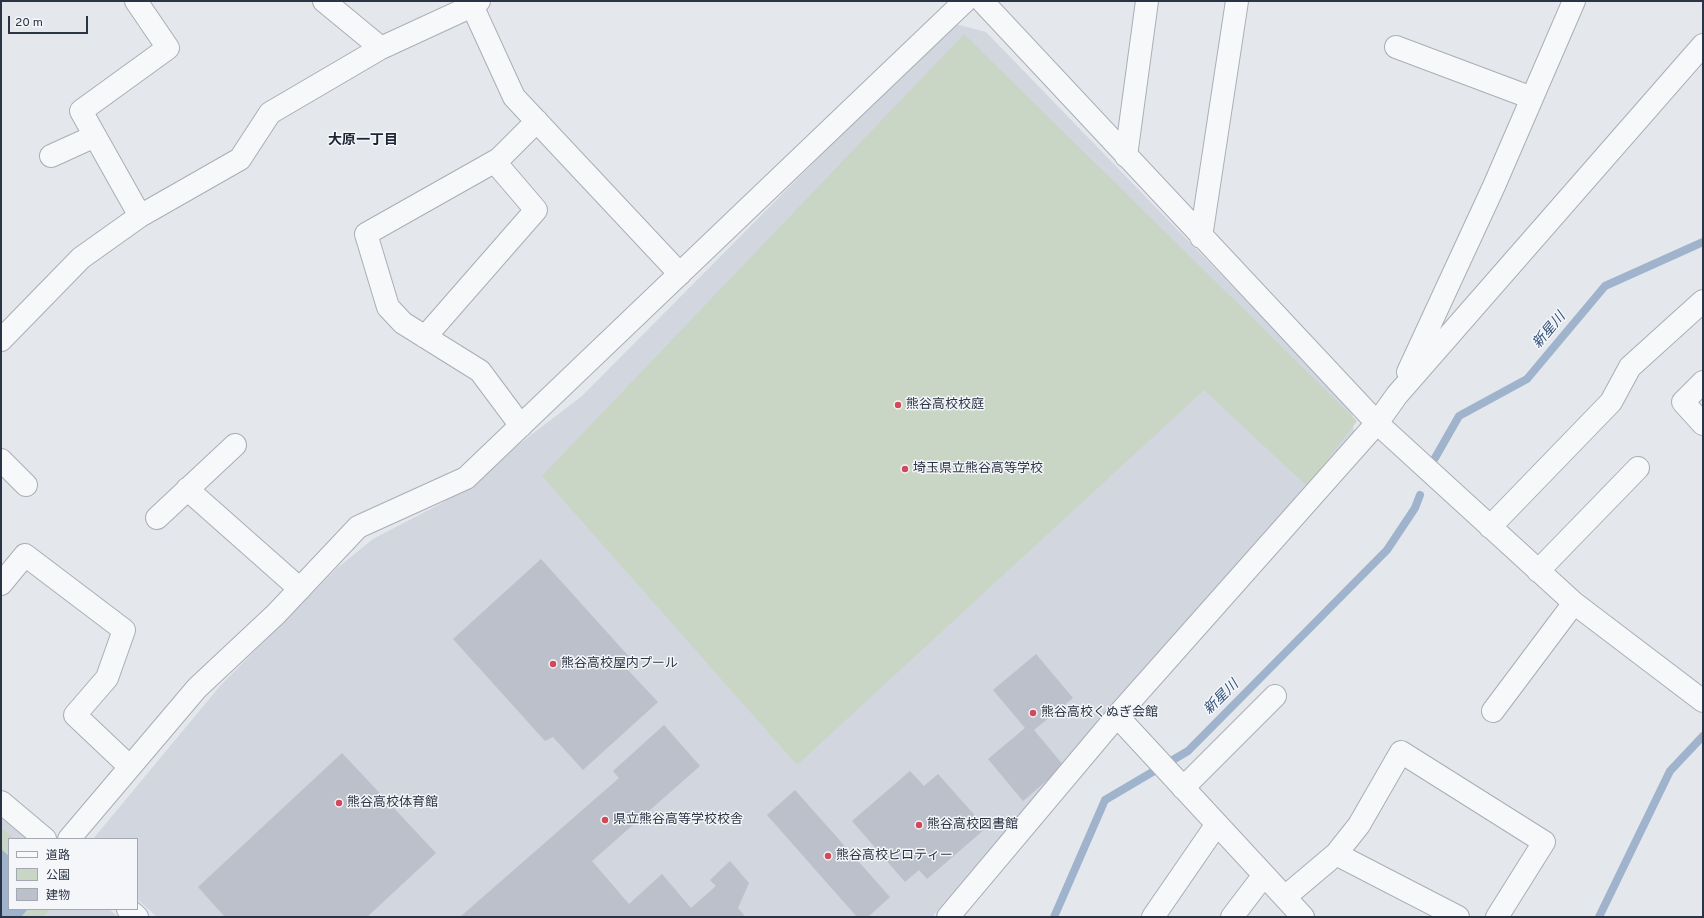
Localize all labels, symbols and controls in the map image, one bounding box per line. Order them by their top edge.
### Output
scale bar [10,8,90,34]
text: 20 m [15,15,43,31]
district label: 大原一丁目 [328,133,398,149]
water label: 新星川 [1530,310,1570,352]
place label: 熊谷高校校庭 [906,397,984,413]
marker: 熊谷高校校庭 [893,400,903,410]
place label: 埼玉県立熊谷高等学校 [913,461,1043,477]
marker: 埼玉県立熊谷高等学校 [900,464,910,474]
place label: 熊谷高校屋内プール [561,656,678,672]
marker: 熊谷高校屋内プール [548,659,558,669]
water label: 新星川 [1201,677,1243,719]
place label: 熊谷高校くぬぎ会館 [1041,705,1158,721]
marker: 熊谷高校くぬぎ会館 [1028,708,1038,718]
place label: 熊谷高校体育館 [347,795,438,811]
marker: 熊谷高校体育館 [334,798,344,808]
place label: 県立熊谷高等学校校舎 [613,812,743,828]
marker: 県立熊谷高等学校校舎 [600,815,610,825]
place label: 熊谷高校図書館 [927,817,1018,833]
marker: 熊谷高校図書館 [914,820,924,830]
legend [8,838,138,910]
text: 道路 [46,848,70,864]
place label: 熊谷高校ピロティー [836,848,953,864]
marker: 熊谷高校ピロティー [823,851,833,861]
text: 公園 [46,868,70,884]
text: 建物 [46,888,70,904]

